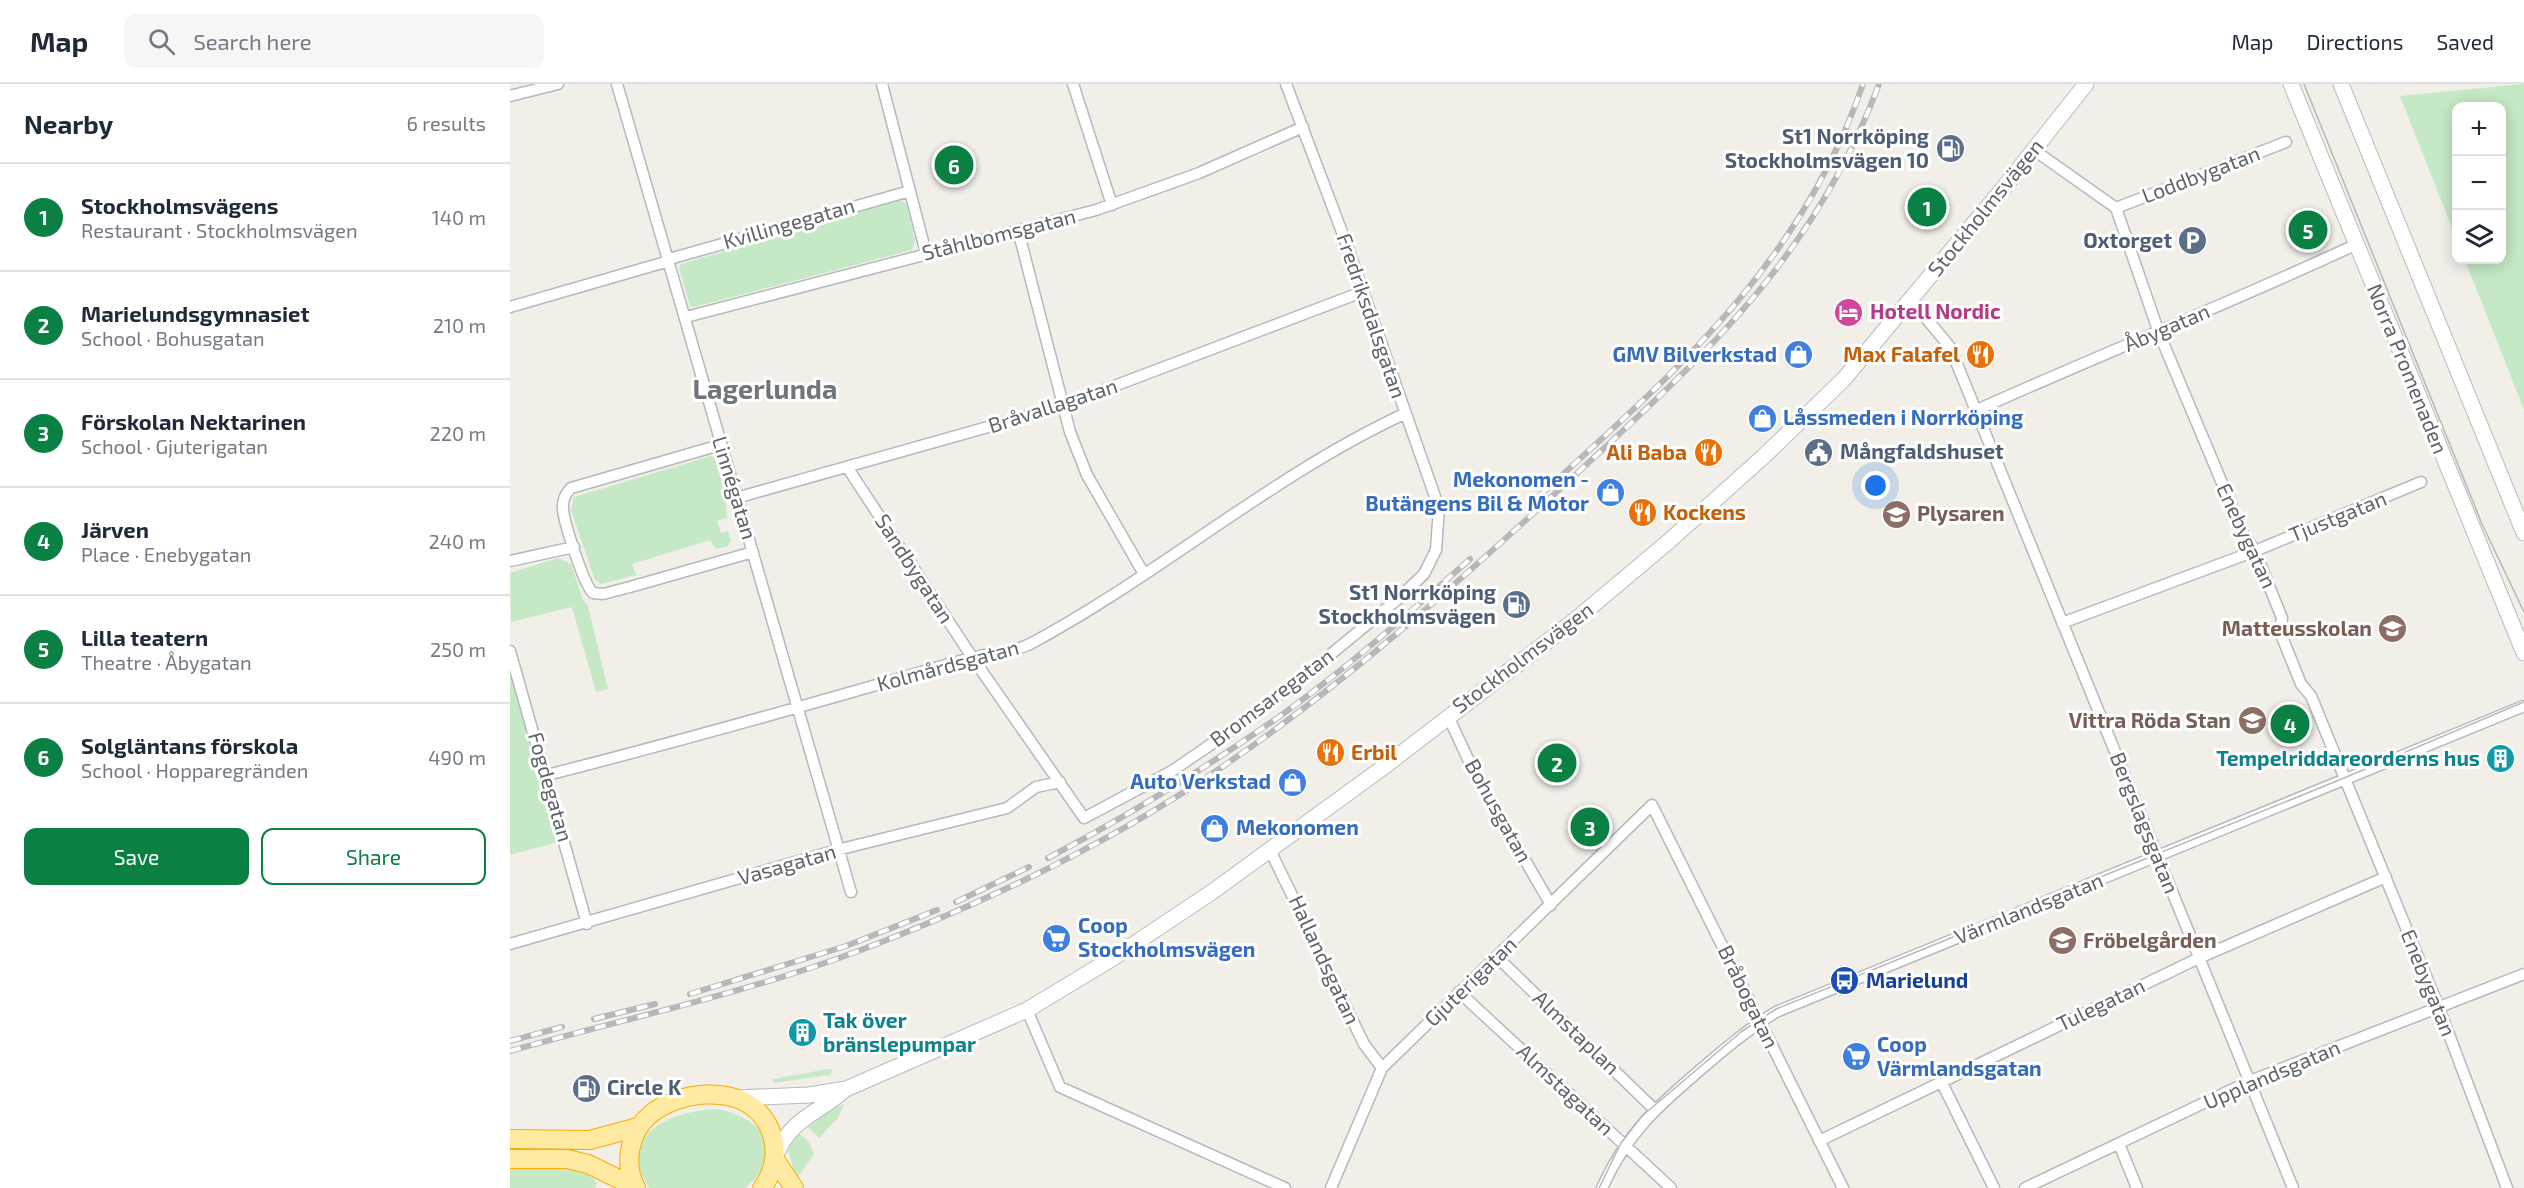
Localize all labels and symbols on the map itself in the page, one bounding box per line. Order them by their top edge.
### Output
place label: St1 Norrköping Stockholmsvägen 10 [1725,123,1929,172]
street label: Stockholmsvägen [1922,133,2048,281]
fuel station icon: St1 Norrköping Stockholmsvägen 10 [1934,133,1966,165]
street label: Loddbygatan [2138,140,2263,208]
pin: 6 [934,142,974,188]
pin: 1 [1908,184,1946,230]
street label: Kvillingegatan [720,192,857,253]
street label: Ståhlbomsgatan [919,202,1078,265]
pin: 5 [2288,208,2328,252]
parking icon: Oxtorget [2177,225,2209,257]
place label: Oxtorget [2083,227,2172,252]
street label: Fredriksdalsgatan [1332,230,1412,401]
street label: Norra Promenaden [2363,280,2454,457]
hotel icon: Hotell Nordic [1833,296,1865,328]
street label: Åbygatan [2120,297,2213,356]
place label: Hotell Nordic [1870,298,2001,323]
shop icon: GMV Bilverkstad [1782,339,1814,371]
restaurant icon: Max Falafel [1965,339,1997,371]
place label: GMV Bilverkstad [1613,341,1777,366]
place label: Max Falafel [1843,341,1960,366]
district label: Lagerlunda [693,372,837,404]
street label: Bråvallagatan [985,372,1120,437]
shop icon: Låssmeden i Norrköping [1746,402,1778,434]
place label: Låssmeden i Norrköping [1783,404,2023,429]
street label: Linnégatan [708,433,763,542]
public building icon: Mångfaldshuset [1803,436,1835,468]
restaurant icon: Ali Baba [1692,437,1724,469]
place label: Mångfaldshuset [1840,438,2004,463]
place label: Ali Baba [1606,439,1687,464]
place label: Mekonomen - Butängens Bil & Motor [1365,466,1589,515]
your location [1861,471,1890,500]
shop icon: Mekonomen - Butängens Bil & Motor [1594,476,1626,508]
street label: Enebygatan [2212,479,2283,592]
street label: Tjustgatan [2285,485,2390,547]
restaurant icon: Kockens [1626,497,1658,529]
school or university icon: Plysaren [1880,498,1912,530]
place label: Kockens [1663,499,1746,524]
place label: Plysaren [1917,500,2005,526]
street label: Sandbygatan [871,509,960,628]
place label: St1 Norrköping Stockholmsvägen [1319,579,1496,628]
fuel station icon: St1 Norrköping Stockholmsvägen [1501,589,1533,621]
street label: Stockholmsvägen [1447,596,1597,718]
school or university icon: Matteusskolan [2377,613,2409,645]
place label: Matteusskolan [2222,615,2372,640]
street label: Kolmårdsgatan [874,634,1021,696]
street label: Bromsaregatan [1204,642,1338,751]
pin: 4 [2270,702,2310,746]
school or university icon: Vittra Röda Stan [2236,705,2268,737]
place label: Vittra Röda Stan [2069,707,2231,732]
street label: Fogdegatan [524,729,579,844]
restaurant icon: Erbil [1314,737,1346,769]
place label: Erbil [1351,739,1397,764]
pin: 2 [1538,740,1576,786]
building icon: Tempelriddareorderns hus [2485,743,2517,775]
place label: Tempelriddareorderns hus [2216,745,2480,770]
street label: Bergslagsgatan [2106,748,2185,897]
street label: Bohusgatan [1461,754,1538,866]
shop icon: Auto Verkstad [1276,766,1308,798]
place label: Auto Verkstad [1130,768,1271,793]
pin: 3 [1570,804,1610,850]
shop icon: Mekonomen [1199,812,1231,844]
place label: Mekonomen [1236,814,1359,839]
street label: Vasagatan [735,838,838,889]
street label: Värmlandsgatan [1950,866,2106,949]
street label: Hallandsgatan [1285,891,1366,1028]
place label: Coop Stockholmsvägen [1078,912,1255,961]
supermarket icon: Coop Stockholmsvägen [1041,922,1073,954]
school or university icon: Fröbelgården [2046,925,2078,957]
street label: Enebygatan [2397,925,2462,1039]
place label: Fröbelgården [2083,927,2217,952]
street label: Gjuterigatan [1419,931,1522,1032]
street label: Bråbogatan [1714,941,1785,1052]
bus stop icon: Marielund [1829,965,1861,997]
place label: Marielund [1866,967,1968,992]
street label: Tulegatan [2052,972,2148,1036]
street label: Almstaplan [1529,985,1625,1079]
place label: Tak över bränslepumpar [823,1007,976,1056]
building icon: Tak över bränslepumpar [786,1017,818,1049]
place label: Coop Värmlandsgatan [1877,1031,2042,1080]
street label: Upplandsgatan [2199,1034,2343,1114]
street label: Almstagatan [1513,1038,1619,1140]
supermarket icon: Coop Värmlandsgatan [1840,1041,1872,1073]
fuel station icon: Circle K [570,1072,602,1104]
place label: Circle K [607,1074,682,1099]

